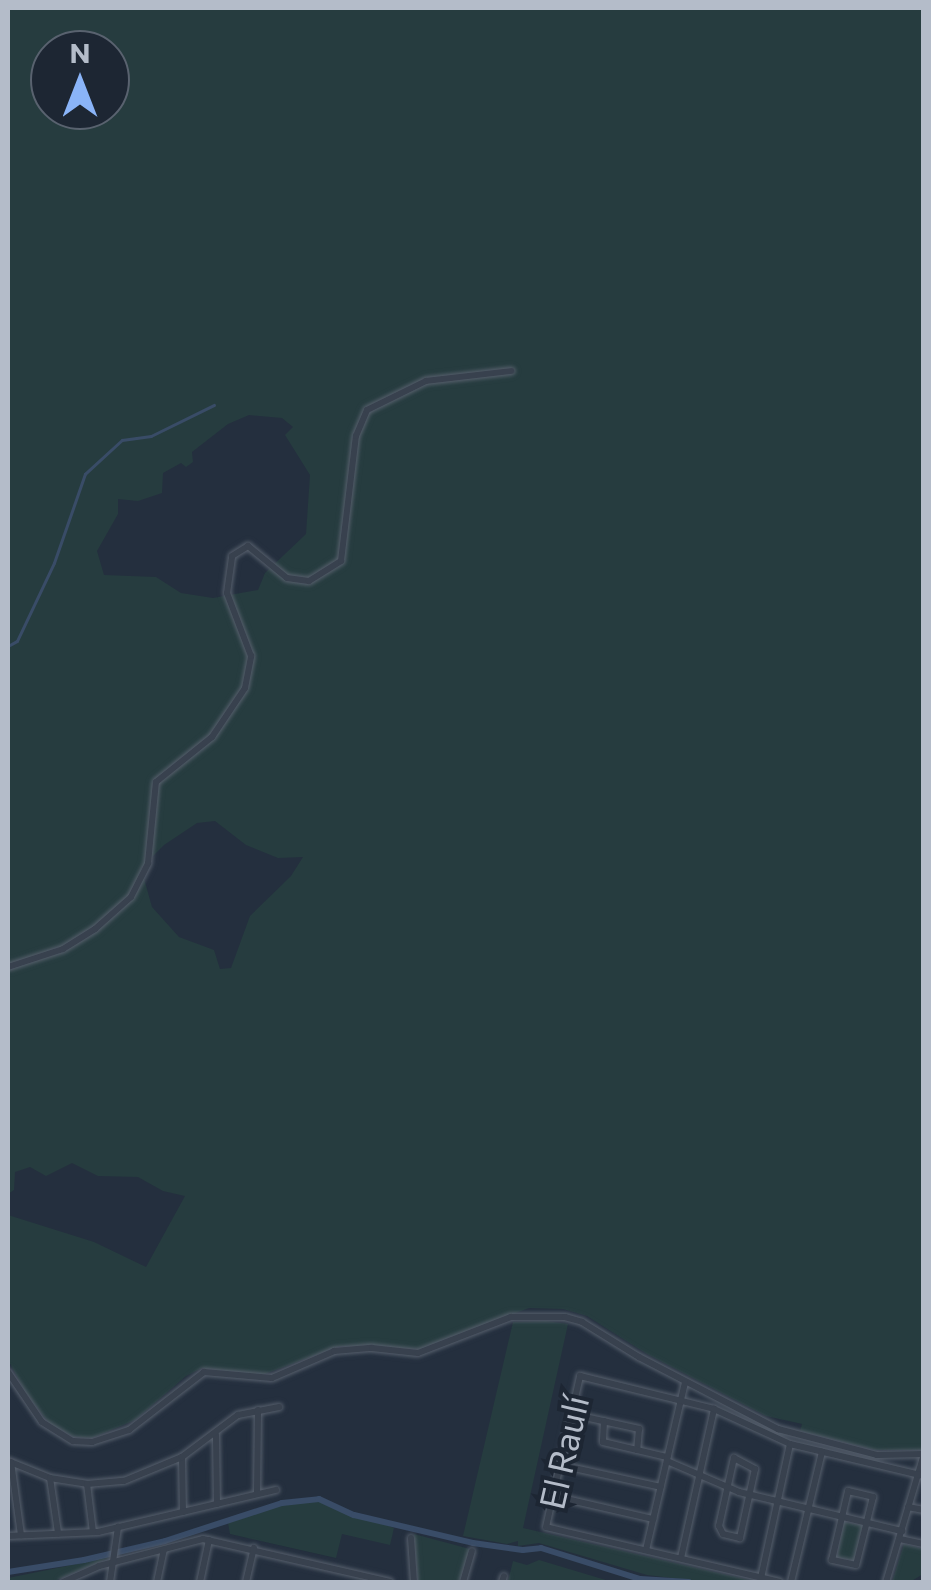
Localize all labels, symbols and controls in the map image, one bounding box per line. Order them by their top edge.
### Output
north arrow [30,30,130,130]
text: N [70,35,91,69]
street label: El Raulí [530,1391,596,1513]

